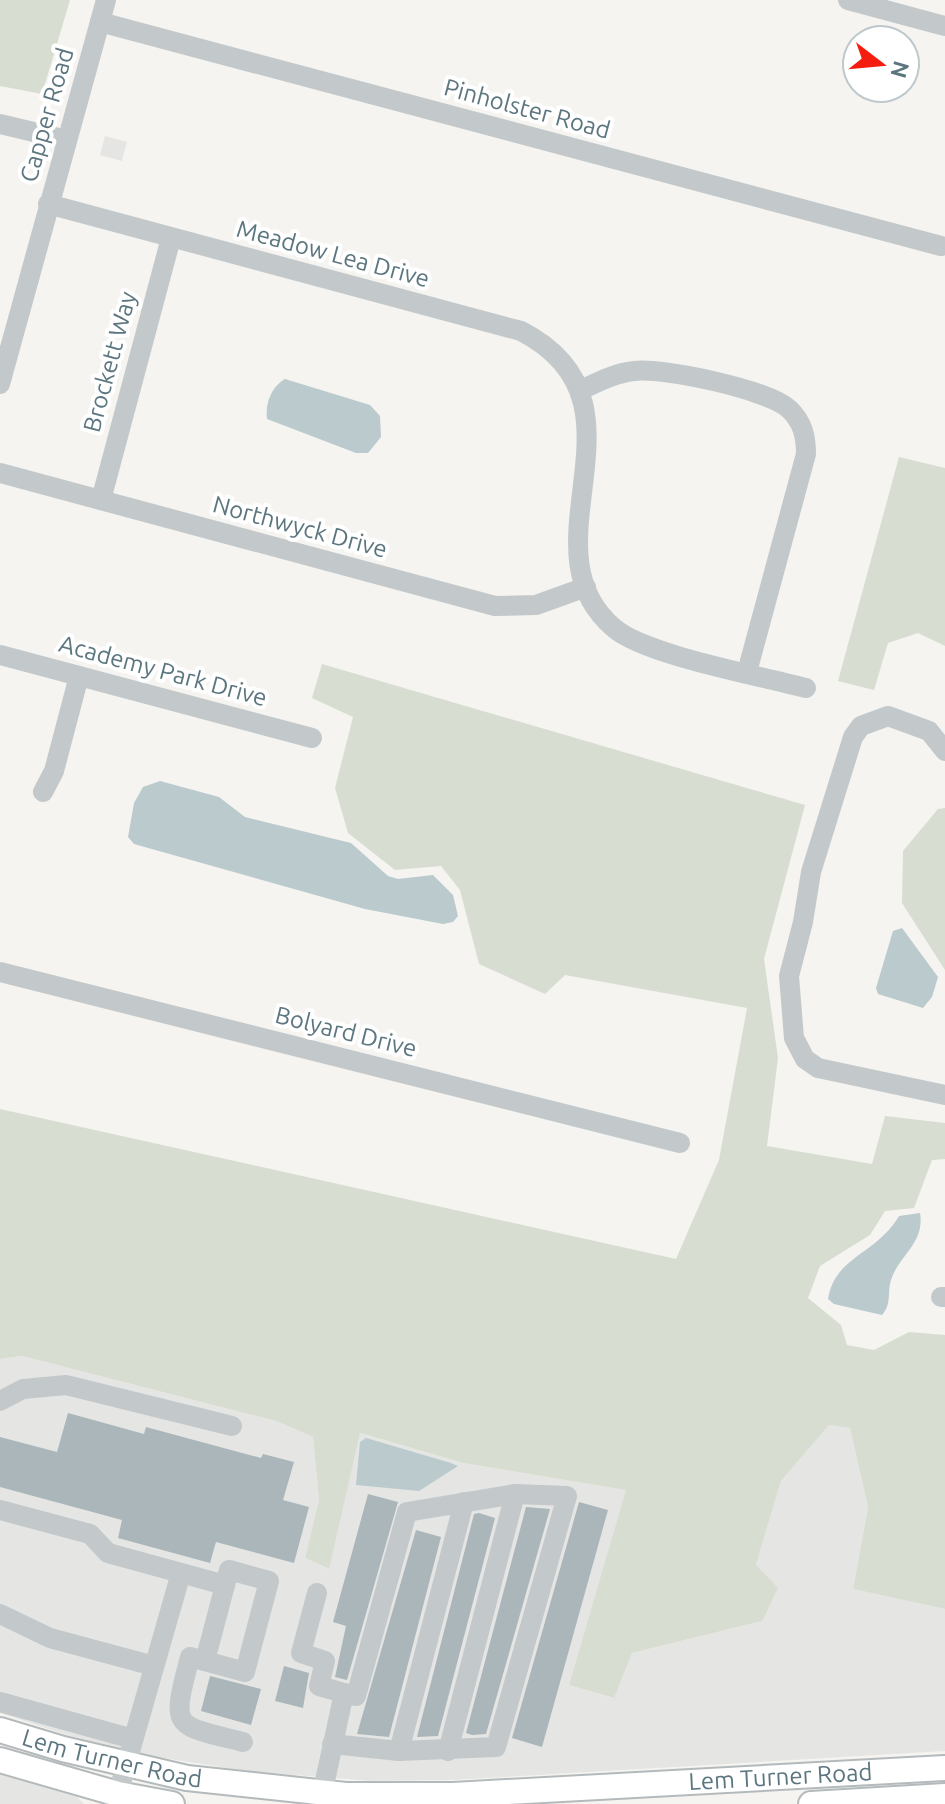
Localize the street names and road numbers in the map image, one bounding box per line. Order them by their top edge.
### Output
street label: Capper Road [14,45,79,185]
street label: Pinholster Road [441,73,613,144]
street label: Meadow Lea Drive [234,215,433,292]
street label: Brockett Way [78,288,141,435]
street label: Northwyck Drive [210,490,390,563]
street label: Academy Park Drive [56,630,270,711]
street label: Bolyard Drive [273,1001,420,1062]
street label: Lem Turner Road [19,1724,203,1793]
street label: Lem Turner Road [688,1758,873,1795]

